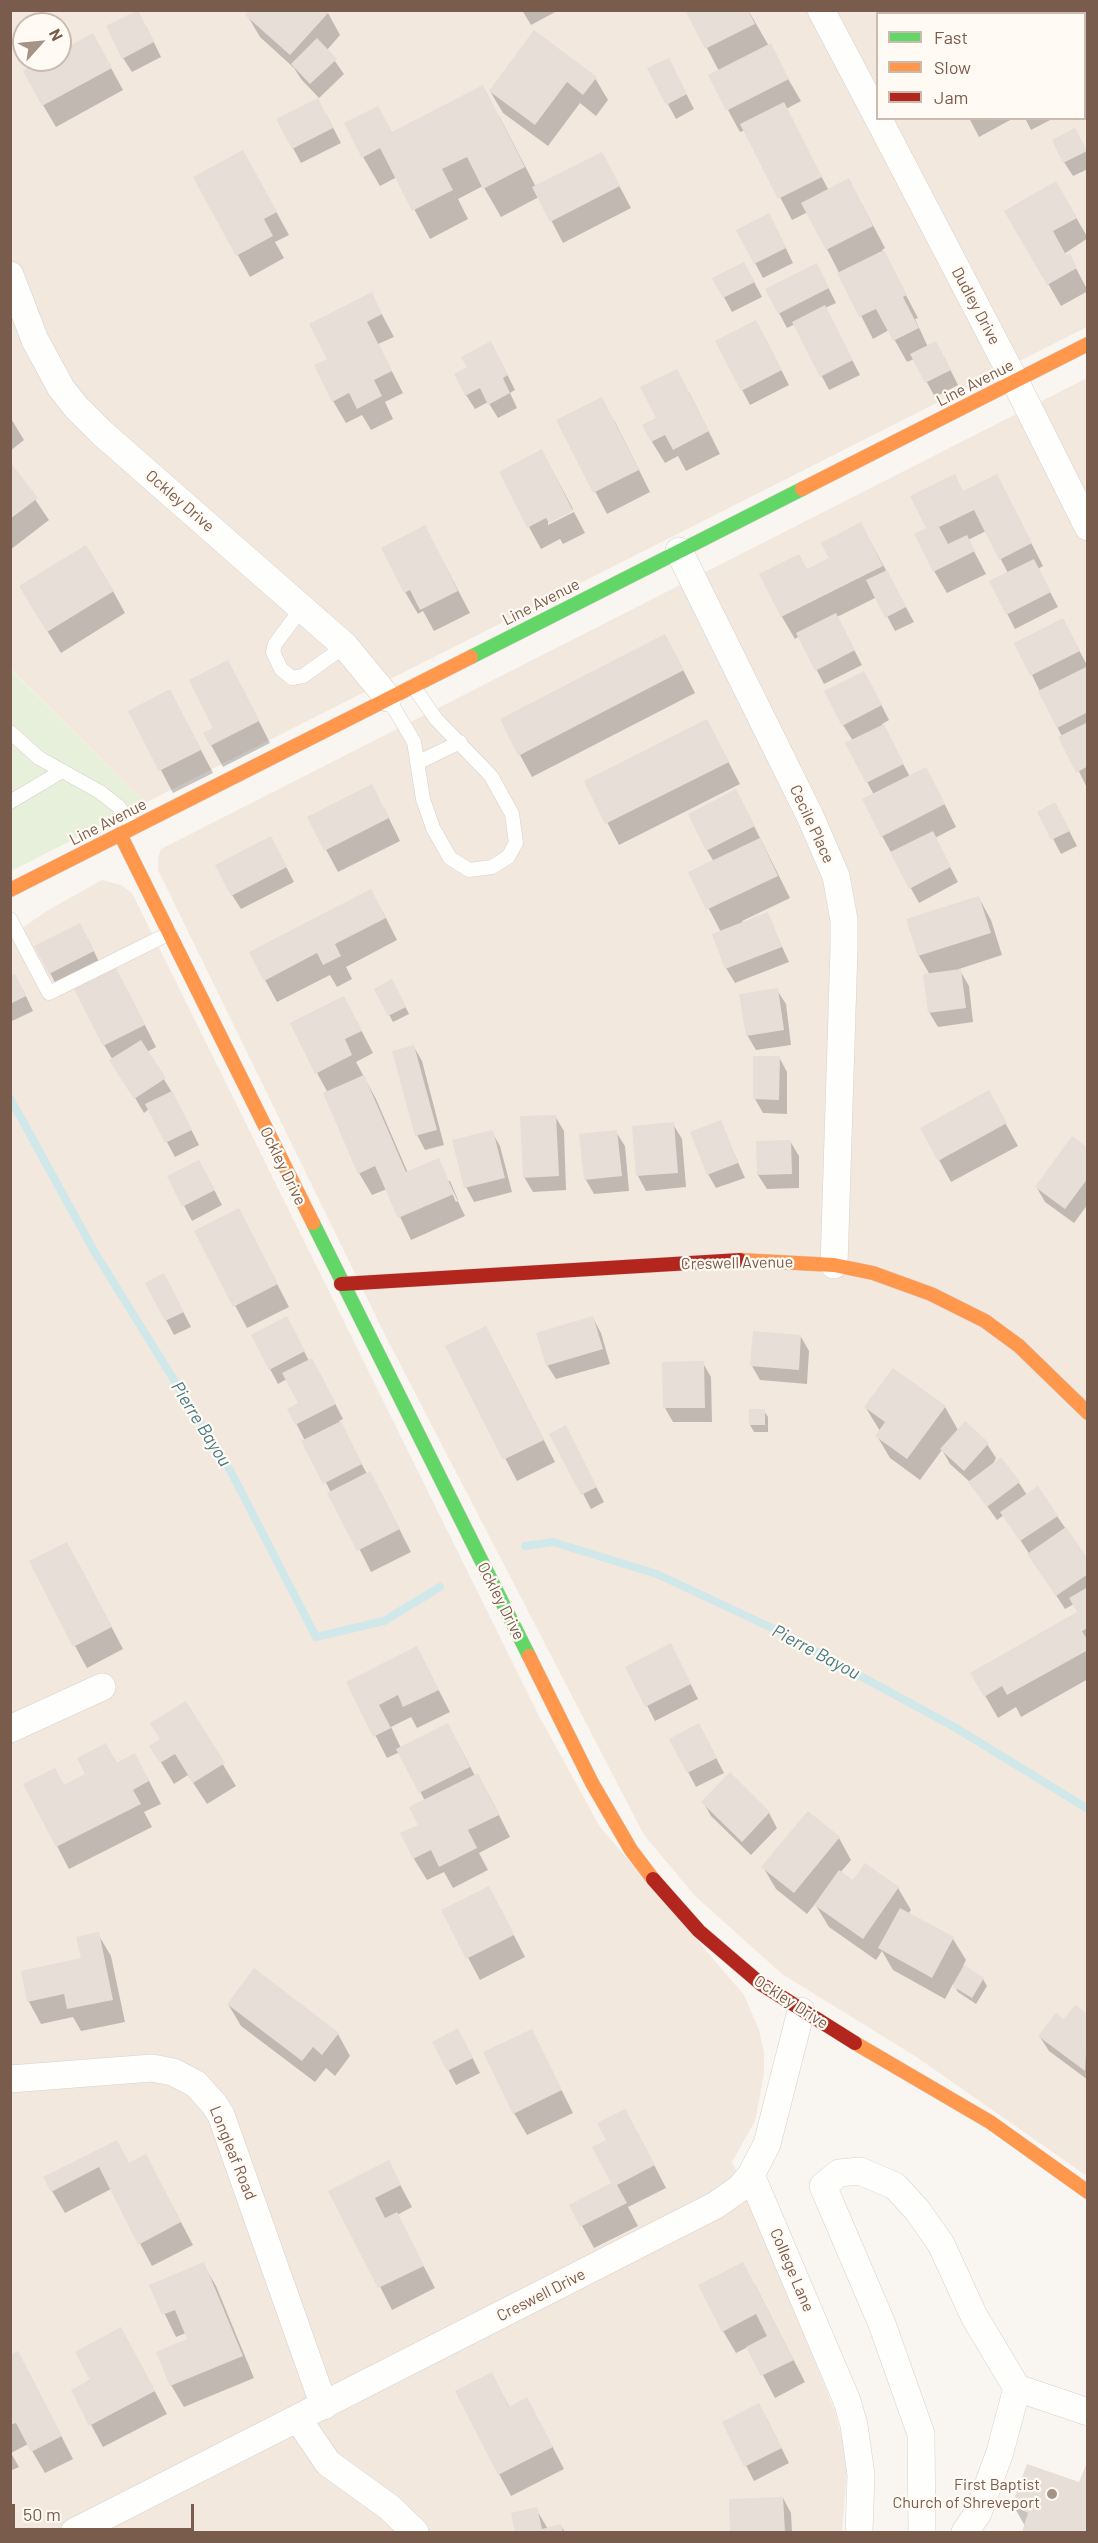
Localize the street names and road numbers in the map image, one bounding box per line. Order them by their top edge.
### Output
street label: Dudley Drive [948,264,1004,348]
street label: Line Avenue [933,355,1017,411]
street label: Ockley Drive [142,466,218,536]
street label: Line Avenue [499,574,583,630]
street label: Cecile Place [786,782,838,866]
street label: Line Avenue [66,794,150,850]
street label: Ockley Drive [256,1124,310,1208]
street label: Creswell Avenue [681,1252,793,1274]
street label: Ockley Drive [473,1559,529,1643]
street label: Ockley Drive [750,1971,832,2033]
street label: Longleaf Road [205,2103,261,2203]
street label: College Lane [766,2225,818,2315]
street label: Creswell Drive [493,2264,589,2326]

